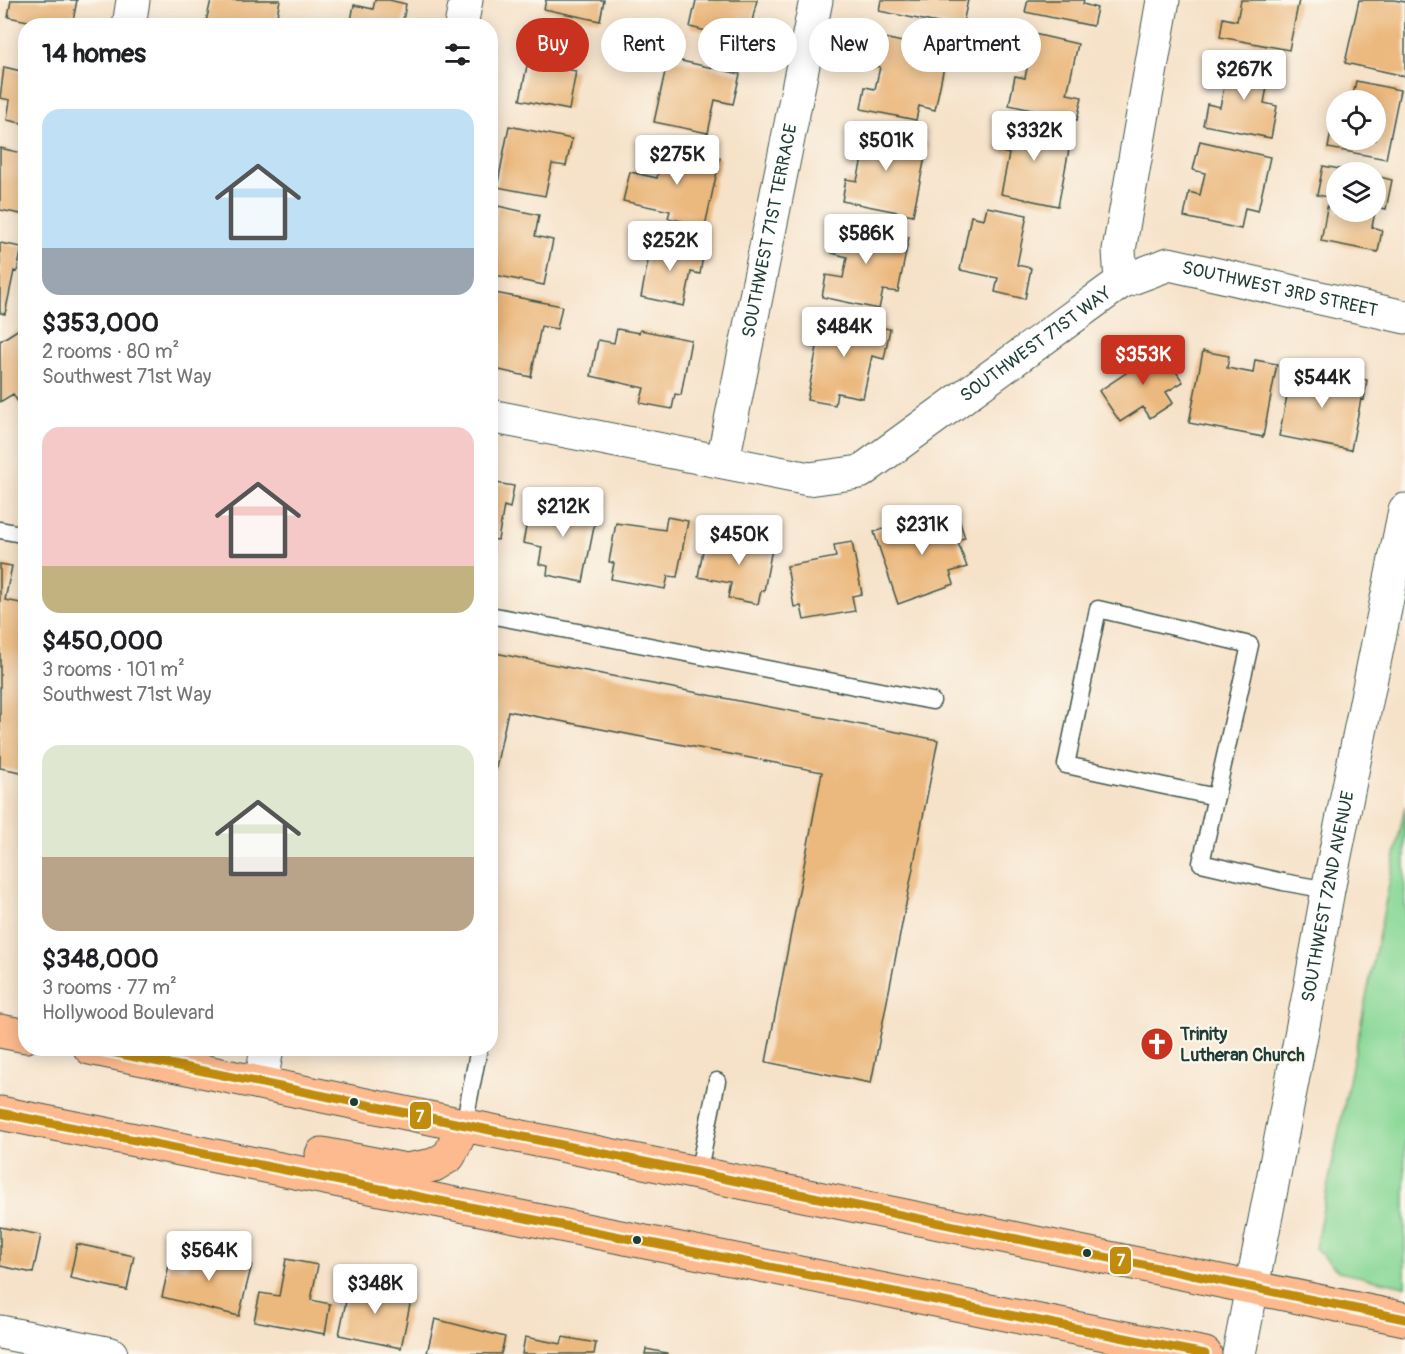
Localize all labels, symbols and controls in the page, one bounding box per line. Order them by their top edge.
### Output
chip: Buy [516,18,589,72]
chip: Rent [601,18,686,72]
chip: Filters [698,18,797,72]
chip: New [809,18,889,72]
chip: Apartment [901,18,1041,72]
text: 14 homes [42,38,146,70]
icon: filters [441,38,474,71]
pin: $267K [1202,50,1286,101]
text: $267K [1216,57,1272,82]
map controls [1326,90,1386,222]
button: locate [1326,90,1386,150]
pin: $332K [992,111,1076,162]
text: $332K [1006,118,1062,143]
pin: $501K [844,121,928,172]
street label: SOUTHWEST 71ST TERRACE [737,122,803,340]
text: $501K [858,128,914,153]
pin: $275K [635,135,719,186]
text: $275K [649,142,705,167]
icon: home [204,148,312,256]
button: layers [1326,162,1386,222]
pin: $586K [824,214,908,265]
pin: $252K [628,221,712,272]
text: $586K [838,221,894,246]
text: $252K [642,228,698,253]
street label: SOUTHWEST 3RD STREET [1180,256,1380,323]
street label: SOUTHWEST 71ST WAY [956,281,1117,407]
text: $353,000 [42,307,159,339]
pin: $484K [802,307,886,358]
text: $484K [816,314,872,339]
pin: $353K [1101,335,1185,386]
text: 2 rooms · 80 m² [42,339,179,364]
text: $353K [1115,342,1171,367]
pin: $544K [1280,358,1364,409]
text: Southwest 71st Way [42,364,211,389]
text: $544K [1294,365,1350,390]
icon: home [204,466,312,574]
pin: $212K [521,487,605,538]
text: $212K [536,494,590,519]
pin: $231K [880,505,964,556]
text: $231K [896,512,948,537]
pin: $450K [697,515,781,566]
text: $450K [710,522,769,547]
text: $450,000 [42,625,163,657]
text: 3 rooms · 101 m² [42,657,185,682]
text: Southwest 71st Way [42,682,211,707]
icon: home [204,784,312,892]
street label: SOUTHWEST 72ND AVENUE [1297,789,1360,1004]
text: $348,000 [42,943,159,975]
text: 3 rooms · 77 m² [42,975,177,1000]
text: Hollywood Boulevard [42,1000,214,1025]
place label: Trinity Lutheran Church [1179,1023,1305,1067]
church icon: Trinity Lutheran Church [1139,1026,1175,1062]
unlabelled marker [348,1096,360,1108]
line badge: 7 [409,1101,432,1130]
text: 7 [416,1107,425,1127]
pin: $564K [167,1231,251,1282]
unlabelled marker [631,1234,643,1246]
text: $564K [181,1238,237,1263]
line badge: 7 [1109,1246,1132,1275]
unlabelled marker [1081,1247,1093,1259]
text: 7 [1117,1251,1126,1271]
pin: $348K [333,1264,417,1315]
text: $348K [347,1271,403,1296]

